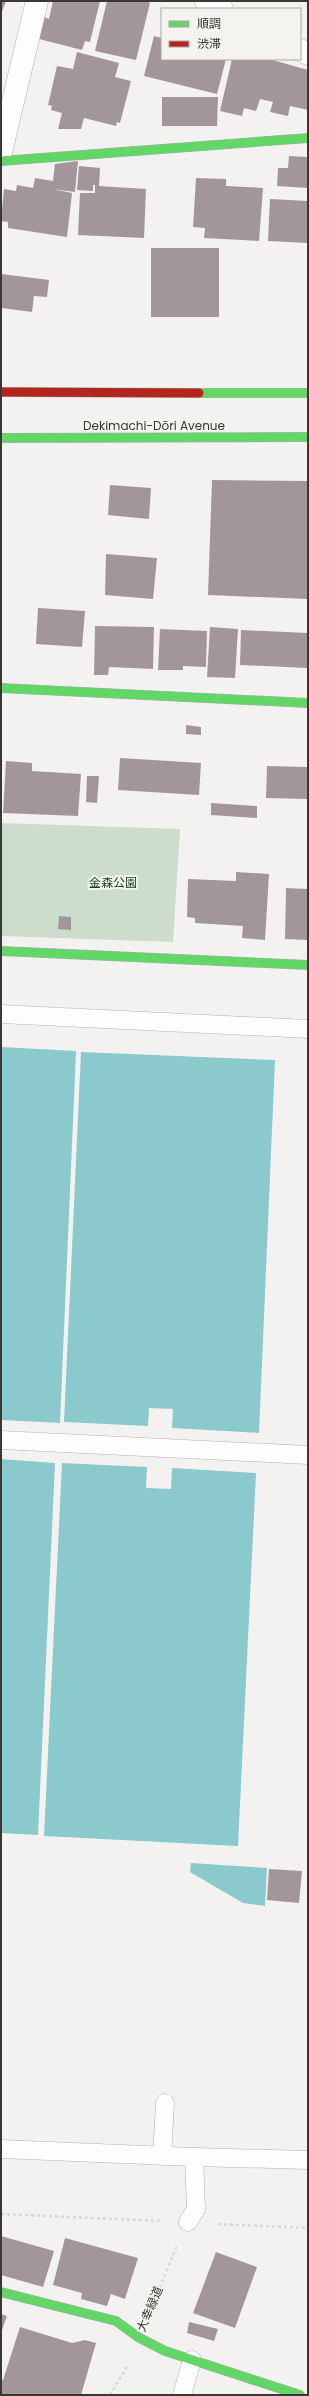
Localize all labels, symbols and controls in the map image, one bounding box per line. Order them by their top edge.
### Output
legend [161,8,301,60]
text: 順調 [197,15,221,32]
text: 渋滞 [197,35,221,52]
street label: Dekimachi-Dōri Avenue [83,417,225,434]
park label: 金森公園 [89,874,137,891]
street label: 大幸緑道 [132,2283,167,2334]

